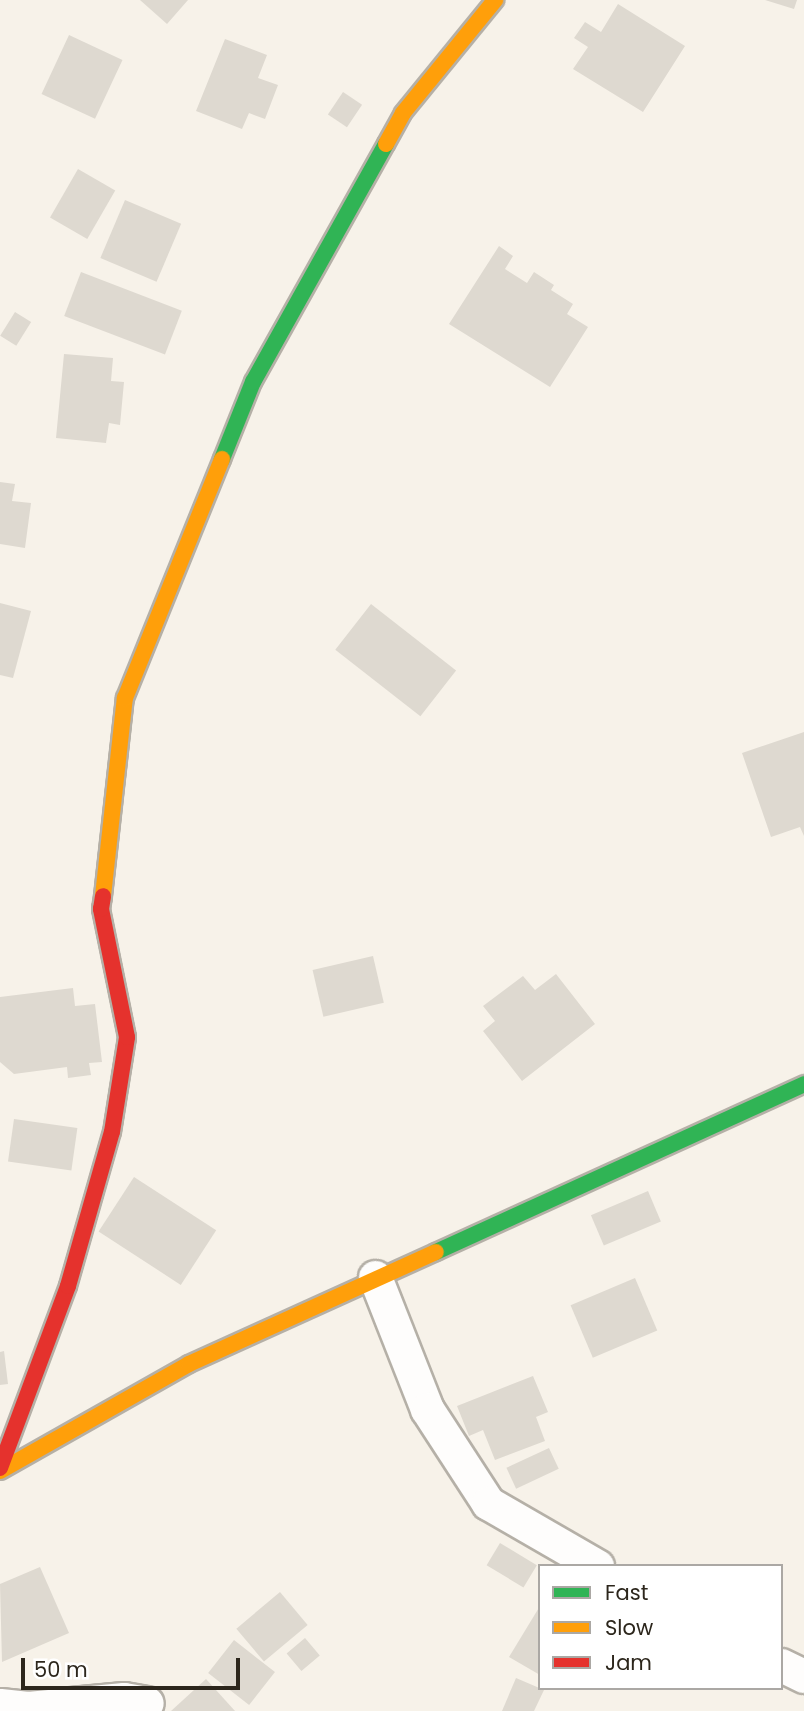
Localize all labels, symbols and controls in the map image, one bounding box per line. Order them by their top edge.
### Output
legend [538,1564,783,1690]
text: Fast [605,1578,648,1607]
text: Slow [605,1613,653,1642]
scale bar [24,1644,243,1688]
text: Jam [605,1648,652,1677]
text: 50 m [34,1655,88,1684]

